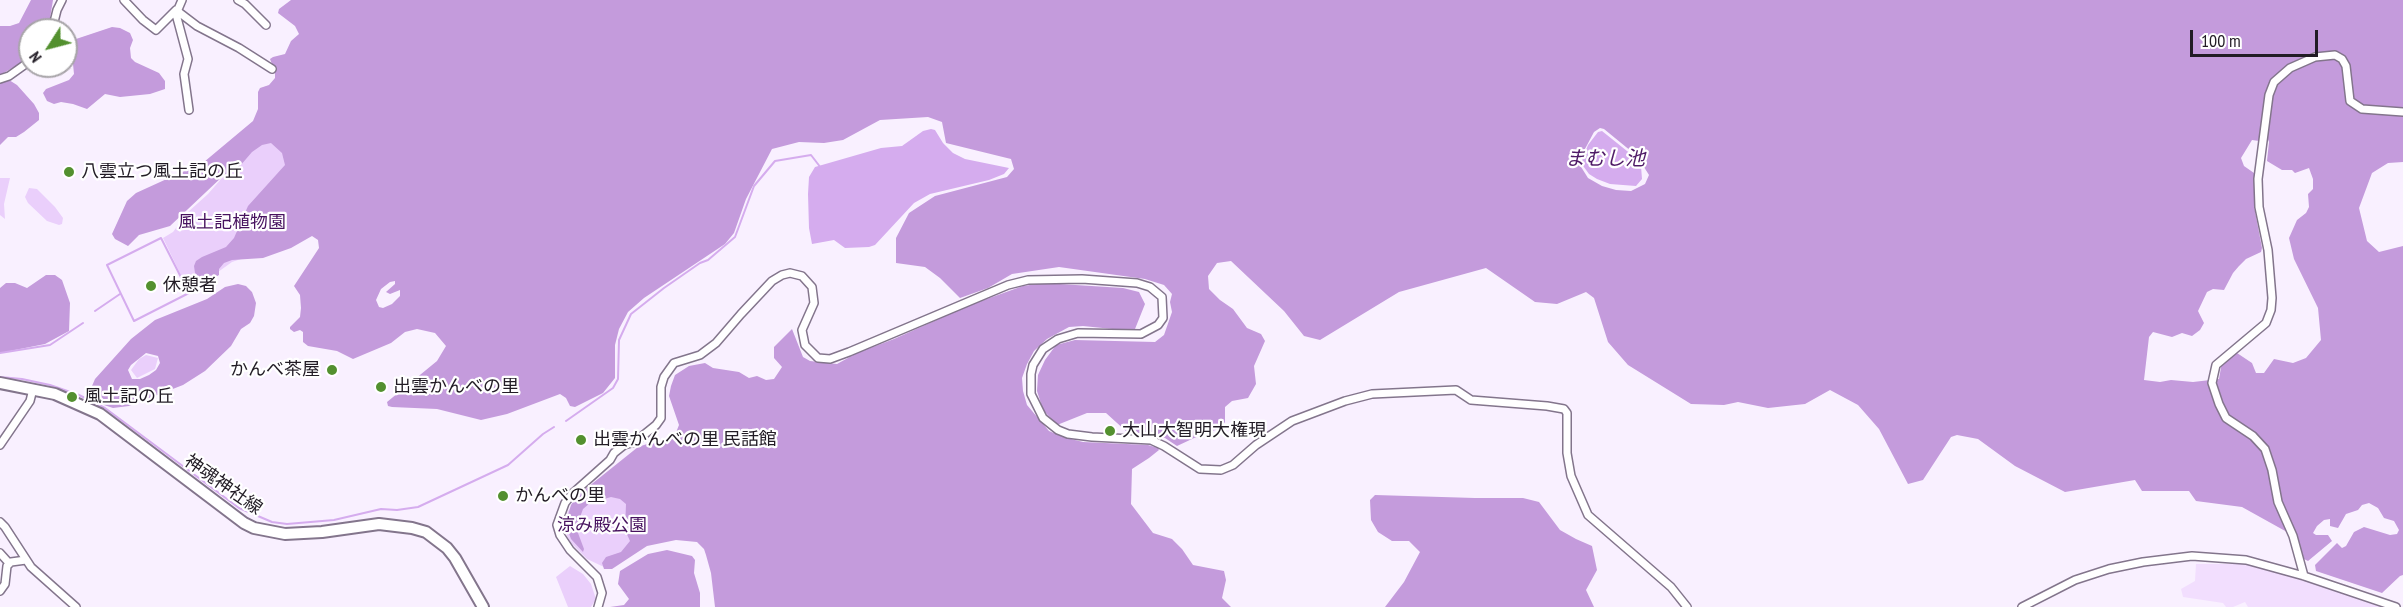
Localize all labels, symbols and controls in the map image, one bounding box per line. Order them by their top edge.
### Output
north arrow [18,18,78,78]
scale bar [2193,18,2320,56]
text: 100 m [2201,29,2241,52]
text: N [24,48,46,67]
water label: まむし池 [1565,147,1645,171]
place label: 八雲立つ風土記の丘 [81,161,243,183]
marker: 八雲立つ風土記の丘 [62,165,76,179]
park label: 風土記植物園 [178,212,286,234]
place label: 休憩者 [163,275,217,297]
marker: 休憩者 [144,279,158,293]
place label: かんべ茶屋 [230,359,320,381]
marker: かんべ茶屋 [325,363,339,377]
place label: 出雲かんべの里 [393,376,519,398]
marker: 出雲かんべの里 [374,380,388,394]
place label: 風土記の丘 [84,386,174,408]
marker: 風土記の丘 [65,390,79,404]
place label: 大山大智明大権現 [1122,420,1266,442]
marker: 大山大智明大権現 [1103,424,1117,438]
place label: 出雲かんべの里 民話館 [593,429,777,451]
marker: 出雲かんべの里 民話館 [574,433,588,447]
street label: 神魂神社線 [180,450,266,520]
place label: かんべの里 [515,485,605,507]
marker: かんべの里 [496,489,510,503]
park label: 涼み殿公園 [557,515,647,537]

